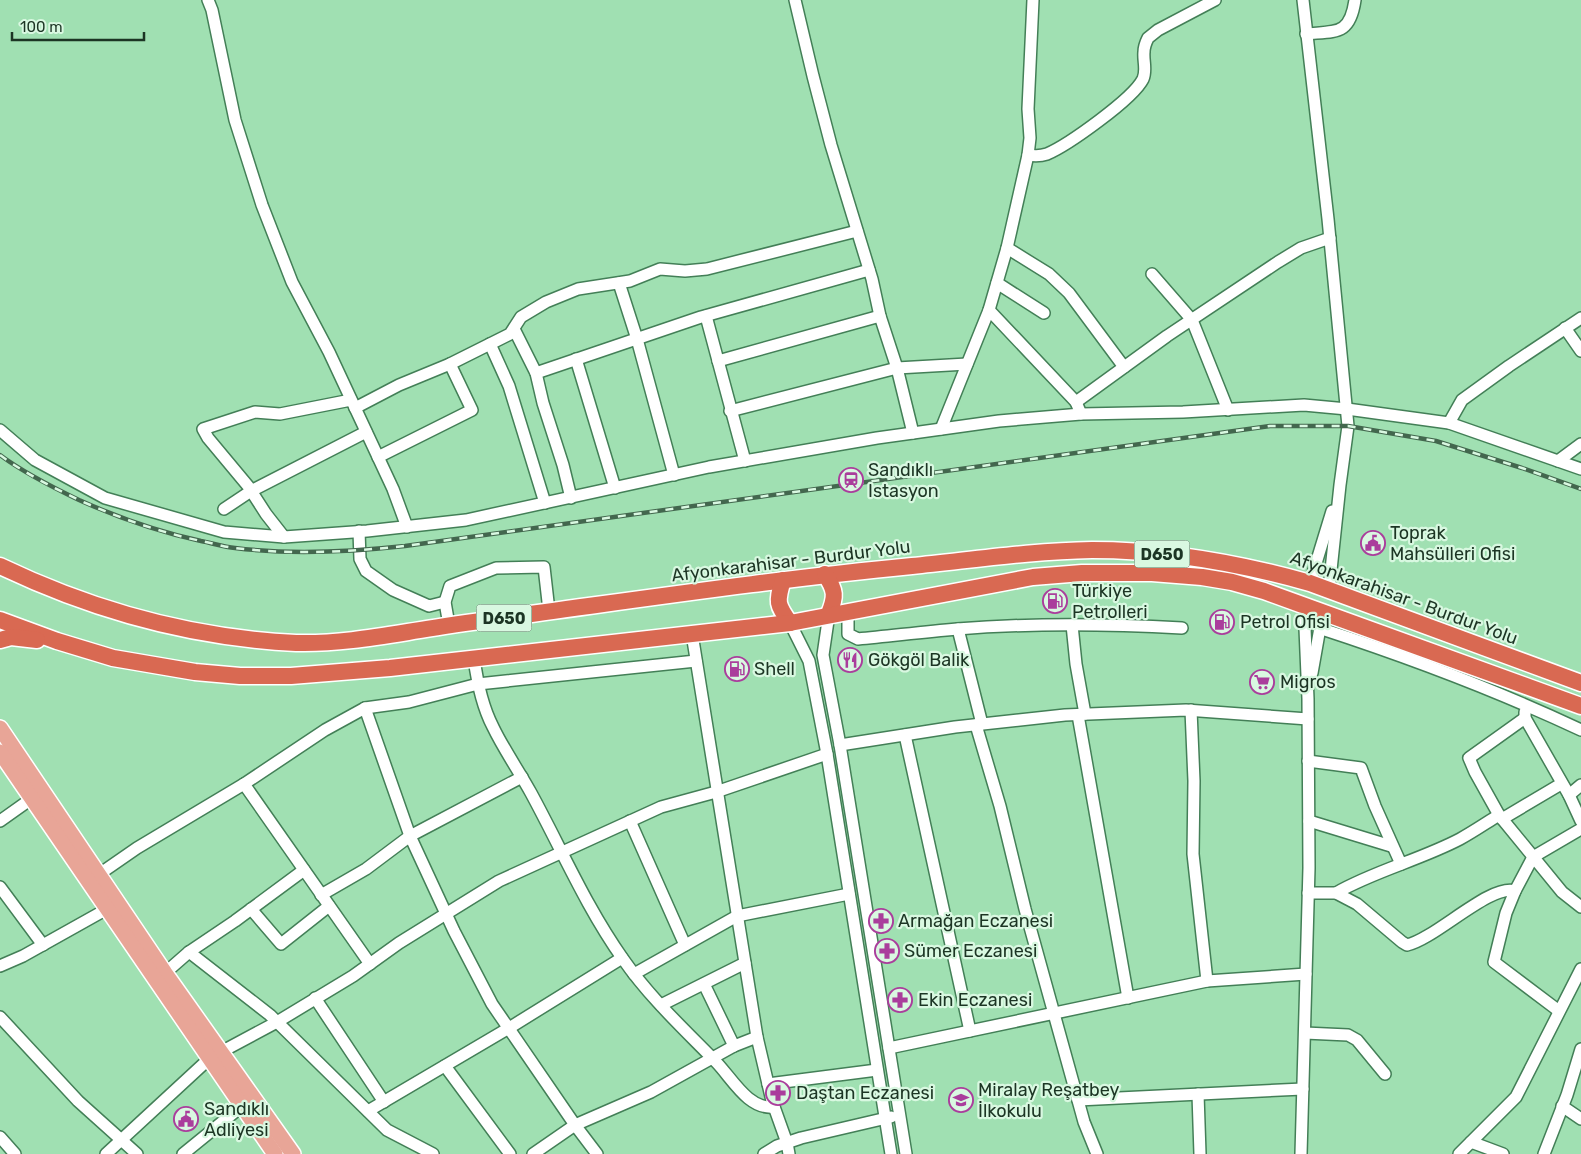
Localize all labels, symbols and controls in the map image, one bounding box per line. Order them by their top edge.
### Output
scale bar [12,10,145,42]
text: 100 m [20,18,62,36]
place label: Sandıklı Istasyon [868,459,939,502]
station icon: Sandıklı Istasyon [838,467,864,493]
place label: Toprak Mahsülleri Ofisi [1390,522,1515,565]
public building icon: Toprak Mahsülleri Ofisi [1360,530,1386,556]
street label: Afyonkarahisar - Burdur Yolu [670,535,912,587]
road number: D650 [1134,540,1190,568]
street label: Afyonkarahisar - Burdur Yolu [1287,547,1521,649]
place label: Türkiye Petrolleri [1072,580,1148,623]
fuel station icon: Türkiye Petrolleri [1042,588,1068,614]
road number: D650 [476,604,532,632]
fuel station icon: Petrol Ofisi [1209,609,1235,635]
place label: Petrol Ofisi [1240,611,1330,633]
restaurant icon: Gökgöl Balik [837,647,863,673]
place label: Gökgöl Balik [868,649,970,671]
fuel station icon: Shell [724,656,750,682]
place label: Shell [754,658,795,680]
supermarket icon: Migros [1249,669,1275,695]
place label: Migros [1280,671,1336,693]
pharmacy icon: Armağan Eczanesi [868,908,894,934]
place label: Armağan Eczanesi [898,910,1053,932]
pharmacy icon: Sümer Eczanesi [874,938,900,964]
place label: Sümer Eczanesi [904,940,1037,962]
pharmacy icon: Ekin Eczanesi [887,987,913,1013]
place label: Ekin Eczanesi [918,989,1032,1011]
place label: Miralay Reşatbey İlkokulu [978,1079,1120,1122]
pharmacy icon: Daştan Eczanesi [765,1080,791,1106]
place label: Daştan Eczanesi [796,1082,934,1104]
school or university icon: Miralay Reşatbey İlkokulu [948,1087,974,1113]
place label: Sandıklı Adliyesi [204,1098,269,1141]
public building icon: Sandıklı Adliyesi [173,1106,199,1132]

